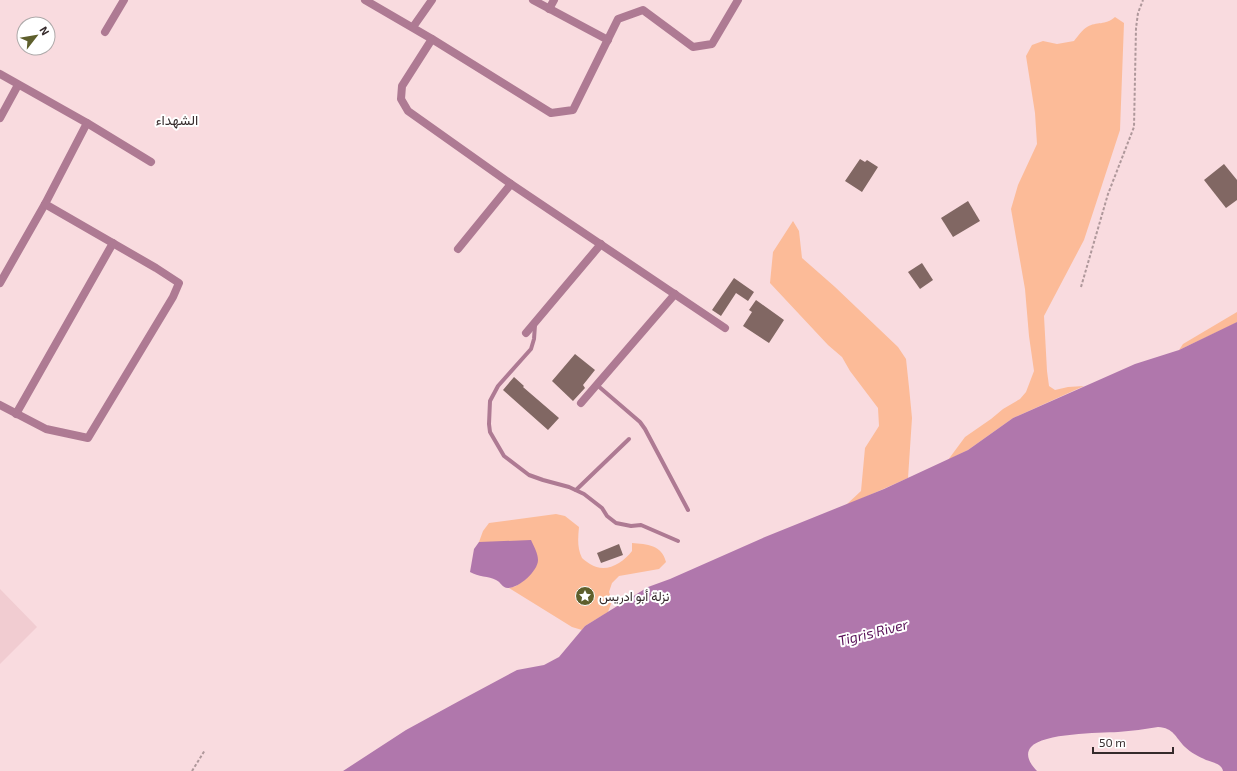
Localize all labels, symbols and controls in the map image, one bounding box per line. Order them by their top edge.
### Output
north arrow [16,16,56,56]
text: N [37,24,53,37]
district label: الشهداء [156,111,198,129]
place icon: نزلة أبو ادريس [574,585,596,607]
place label: نزلة أبو ادريس [599,588,670,605]
water label: Tigris River [836,615,910,649]
scale bar [1093,729,1173,755]
text: 50 m [1099,735,1126,749]

